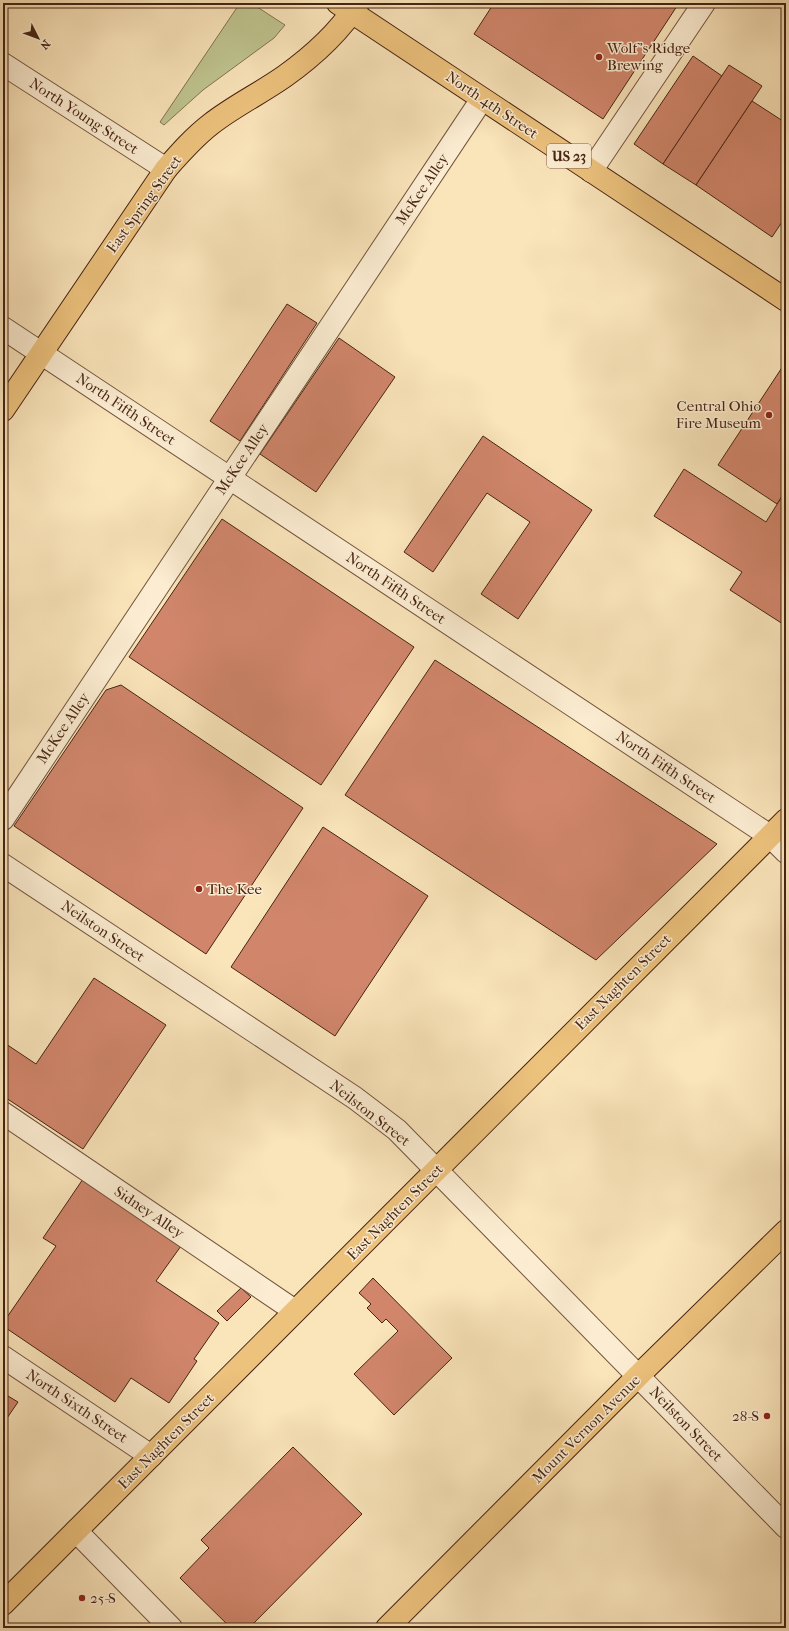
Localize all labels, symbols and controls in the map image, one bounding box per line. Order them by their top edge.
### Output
north arrow [18,18,58,58]
text: N [37,37,53,52]
place label: Wolf's Ridge Brewing [606,39,691,74]
marker: Wolf's Ridge Brewing [594,52,604,62]
street label: North 4th Street [442,67,542,143]
street label: North Young Street [26,74,142,158]
road number: US 23 [547,144,591,168]
street label: McKee Alley [392,149,453,228]
street label: East Spring Street [103,151,186,256]
street label: North Fifth Street [73,369,180,449]
place label: Central Ohio Fire Museum [676,397,762,432]
marker: Central Ohio Fire Museum [764,410,774,420]
street label: McKee Alley [212,419,273,498]
street label: North Fifth Street [343,548,450,628]
street label: McKee Alley [33,688,94,767]
street label: North Fifth Street [613,727,720,807]
place label: The Kee [207,880,262,898]
marker: The Kee [194,884,204,894]
street label: Neilston Street [58,896,149,966]
street label: East Naghten Street [571,930,675,1034]
street label: Neilston Street [326,1076,414,1150]
street label: East Naghten Street [343,1160,447,1264]
street label: Sidney Alley [111,1182,188,1242]
street label: North Sixth Street [23,1365,132,1447]
street label: Mount Vernon Avenue [528,1371,644,1487]
street label: Neilston Street [646,1383,727,1466]
street label: East Naghten Street [114,1389,218,1493]
place label: 28-S [732,1407,759,1425]
marker: 28-S [762,1411,772,1421]
place label: 25-S [90,1589,116,1607]
marker: 25-S [77,1593,87,1603]

